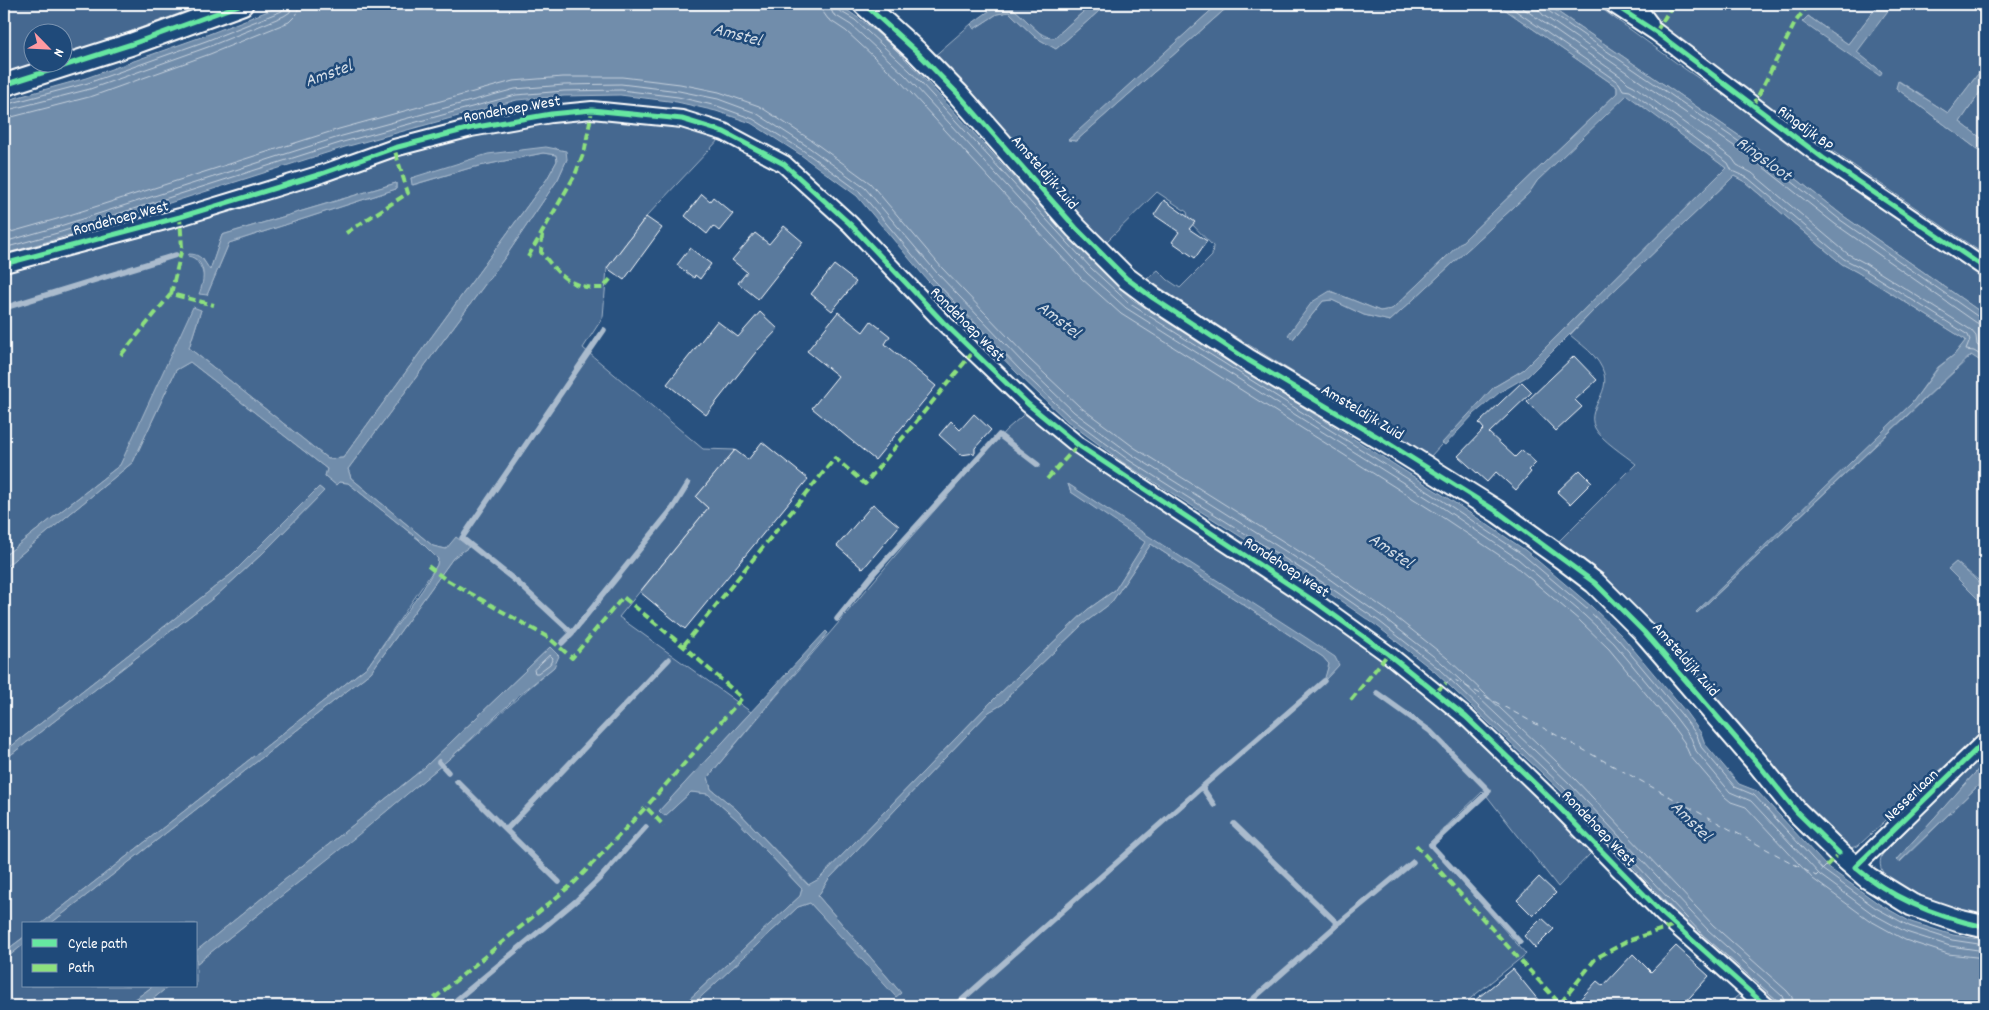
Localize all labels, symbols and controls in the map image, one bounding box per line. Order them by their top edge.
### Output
water label: Amstel [710,18,765,55]
north arrow [22,22,72,72]
text: N [47,45,69,60]
water label: Amstel [302,54,358,95]
street label: Rondehoep West [462,90,562,130]
street label: Ringdijk BP [1772,100,1838,158]
street label: Amsteldijk Zuid [1005,131,1083,215]
water label: Ringsloot [1730,131,1798,190]
street label: Rondehoep West [71,195,172,243]
street label: Rondehoep West [924,282,1010,368]
water label: Amstel [1031,296,1086,347]
street label: Amsteldijk Zuid [1316,379,1408,447]
water label: Amstel [1363,528,1418,577]
street label: Rondehoep West [1239,532,1334,604]
street label: Amsteldijk Zuid [1646,618,1724,702]
street label: Nesserlaan [1880,764,1944,828]
street label: Rondehoep West [1556,786,1640,872]
water label: Amstel [1664,796,1717,849]
legend [22,922,198,988]
text: Cycle path [68,934,128,956]
text: Path [68,958,94,980]

